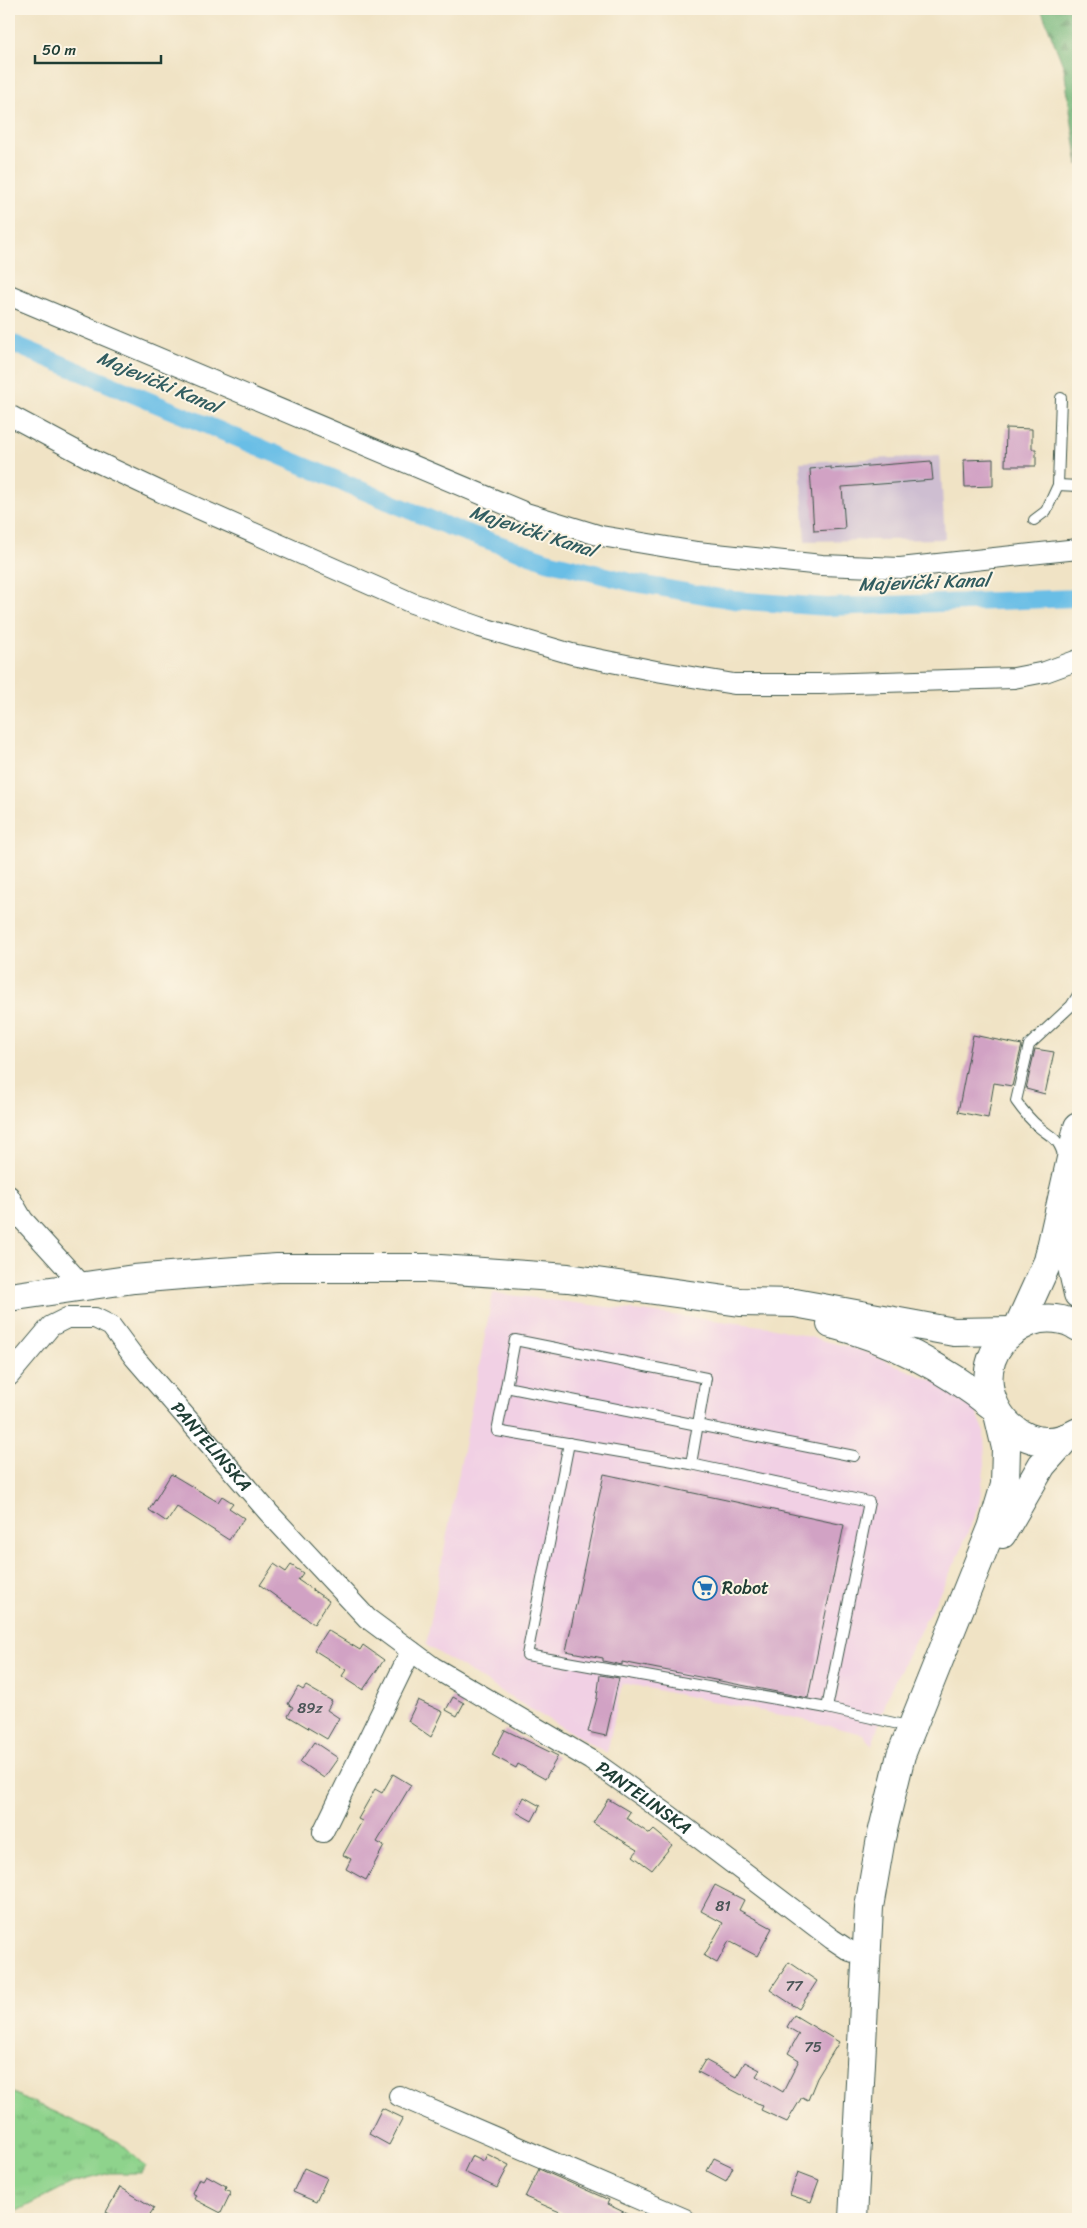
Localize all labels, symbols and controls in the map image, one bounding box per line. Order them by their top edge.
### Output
scale bar [35,32,161,64]
text: 50 m [42,37,77,63]
water label: Majevički Kanal [92,341,230,425]
water label: Majevički Kanal [466,495,605,568]
water label: Majevički Kanal [858,563,995,601]
street label: PANTELINSKA [163,1394,260,1499]
place label: Robot [722,1572,769,1604]
supermarket icon: Robot [692,1575,718,1601]
house number: 89z [297,1695,324,1721]
street label: PANTELINSKA [589,1752,699,1843]
house number: 81 [715,1893,731,1919]
house number: 77 [785,1973,804,1999]
house number: 75 [804,2034,822,2060]

